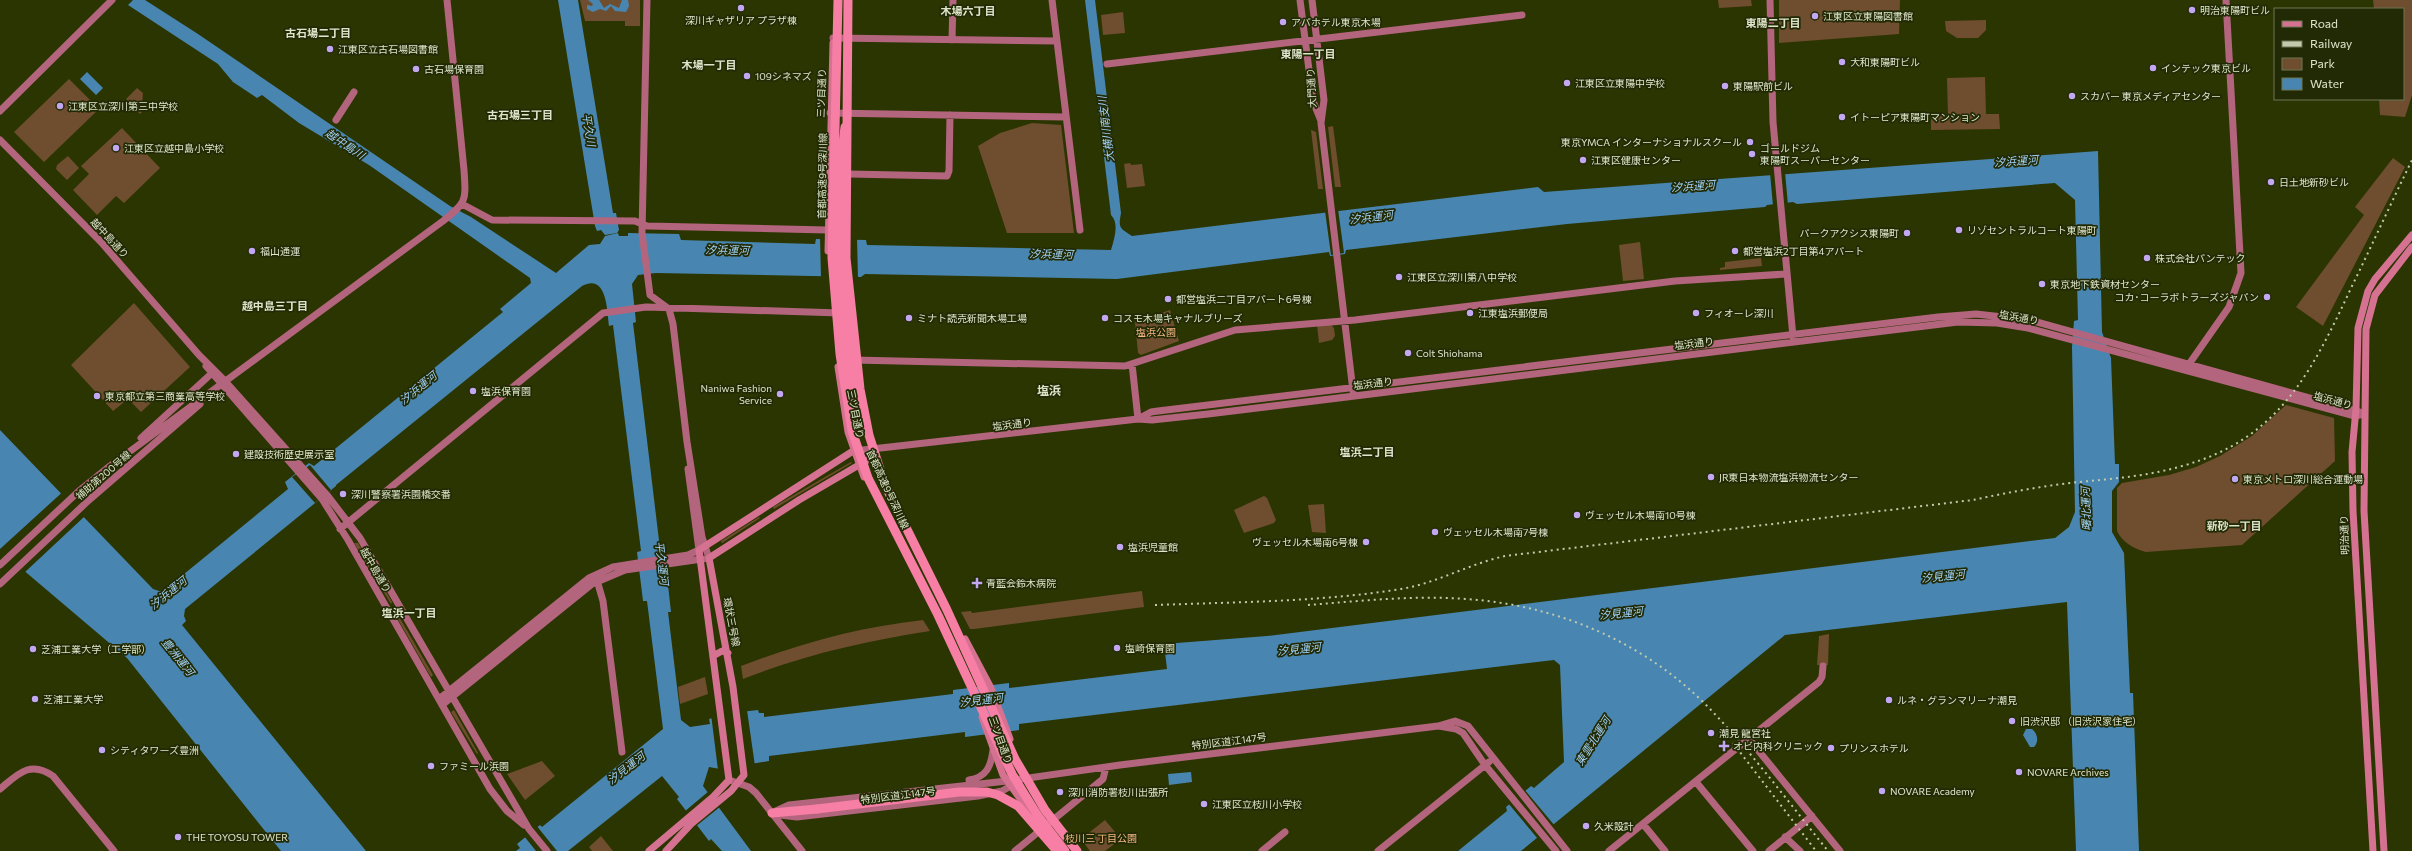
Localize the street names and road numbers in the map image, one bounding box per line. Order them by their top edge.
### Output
street label: 三ツ目通り [814,68,828,118]
street label: 大門通り [1304,68,1318,108]
street label: 首都高速9号深川線 [815,133,829,219]
street label: 越中島通り [89,216,131,260]
street label: 塩浜通り [1998,308,2040,326]
street label: 塩浜通り [1673,335,1715,351]
street label: 塩浜通り [1352,375,1394,391]
street label: 三ツ目通り [845,388,867,440]
street label: 塩浜通り [2312,389,2354,411]
street label: 塩浜通り [991,416,1033,432]
street label: 首都高速9号深川線 [864,447,912,531]
street label: 補助第200号線 [73,448,133,502]
street label: 明治通り [2337,515,2351,555]
street label: 越中島通り [358,545,394,595]
street label: 環状三号線 [721,596,743,648]
street label: 三ツ目通り [987,714,1015,766]
street label: 特別区道江147号 [1191,730,1267,752]
street label: 特別区道江147号 [860,784,936,806]

